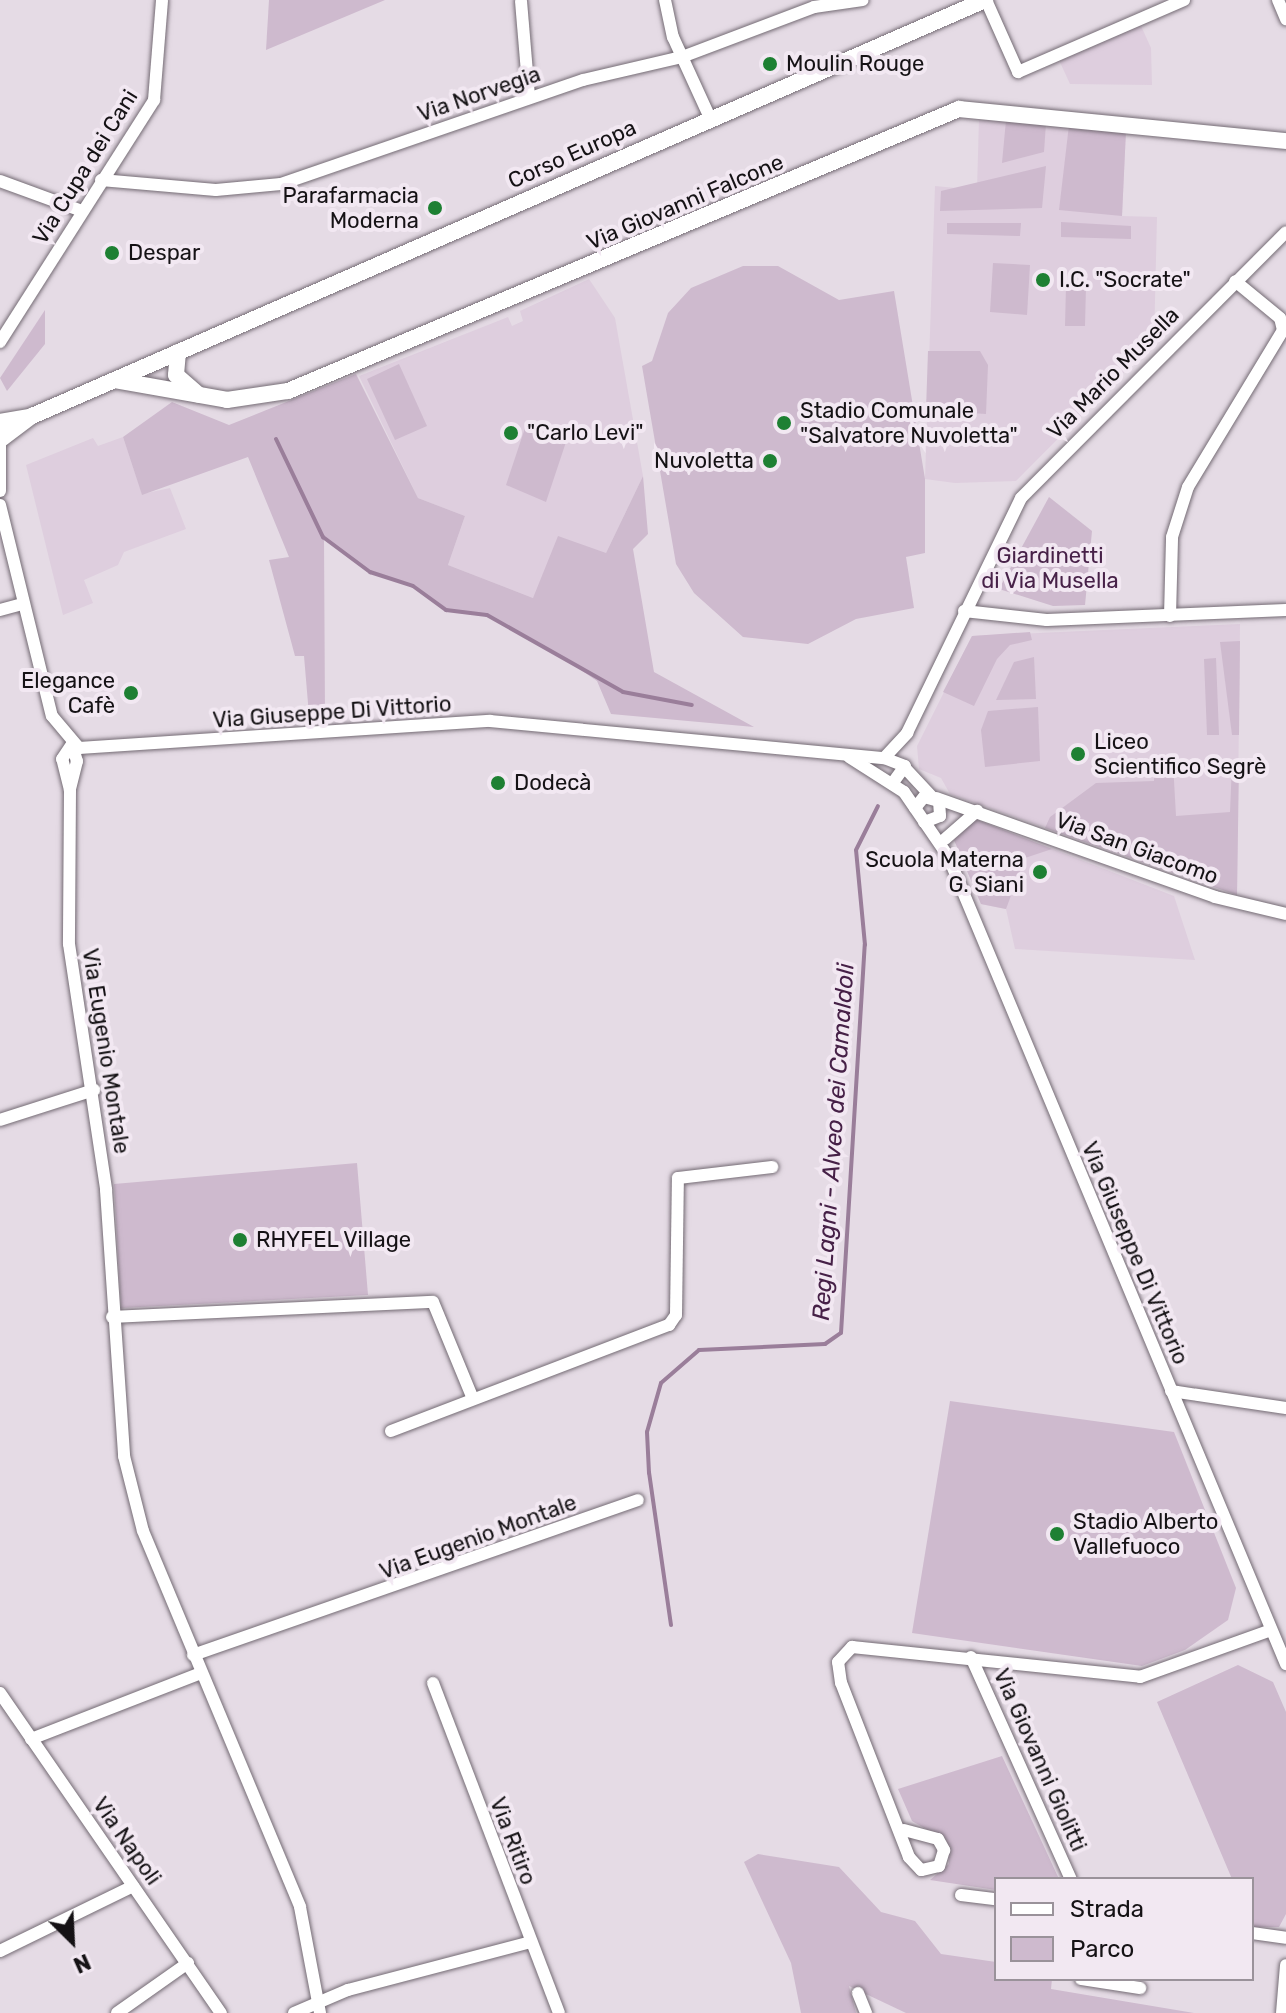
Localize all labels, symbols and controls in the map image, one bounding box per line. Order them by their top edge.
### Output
place label: Moulin Rouge [786,51,924,77]
marker: Moulin Rouge [761,55,779,73]
street label: Via Norvegia [414,61,544,127]
street label: Via Cupa dei Cani [27,85,143,249]
street label: Corso Europa [504,114,640,194]
street label: Via Giovanni Falcone [583,149,787,255]
place label: Parafarmacia Moderna [283,182,419,234]
marker: Parafarmacia Moderna [426,199,444,217]
place label: Despar [128,240,200,266]
marker: Despar [103,244,121,262]
place label: I.C. "Socrate" [1059,267,1191,293]
marker: I.C. "Socrate" [1034,271,1052,289]
street label: Via Mario Musella [1042,302,1184,444]
place label: Stadio Comunale "Salvatore Nuvoletta" [800,397,1018,448]
marker: Stadio Comunale "Salvatore Nuvoletta" [775,414,793,432]
place label: "Carlo Levi" [527,420,644,446]
marker: "Carlo Levi" [502,424,520,442]
place label: Nuvoletta [654,448,754,474]
marker: Nuvoletta [761,452,779,470]
park label: Giardinetti di Via Musella [981,542,1119,594]
place label: Elegance Cafè [21,667,115,718]
marker: Elegance Cafè [122,684,140,702]
street label: Via Giuseppe Di Vittorio [211,690,453,734]
place label: Liceo Scientifico Segrè [1094,728,1266,780]
marker: Liceo Scientifico Segrè [1069,745,1087,763]
place label: Dodecà [514,770,591,796]
marker: Dodecà [489,774,507,792]
street label: Via San Giacomo [1052,806,1222,890]
place label: Scuola Materna G. Siani [865,846,1024,898]
marker: Scuola Materna G. Siani [1031,863,1049,881]
street label: Via Eugenio Montale [77,946,135,1156]
water label: Regi Lagni - Alveo dei Camaldoli [807,962,861,1322]
street label: Via Giuseppe Di Vittorio [1076,1137,1194,1369]
place label: RHYFEL Village [256,1227,412,1253]
marker: RHYFEL Village [231,1231,249,1249]
street label: Via Eugenio Montale [376,1489,580,1585]
place label: Stadio Alberto Vallefuoco [1073,1508,1219,1560]
marker: Stadio Alberto Vallefuoco [1048,1525,1066,1543]
street label: Via Giovanni Giolitti [988,1665,1092,1855]
street label: Via Napoli [87,1792,167,1890]
street label: Via Ritiro [484,1793,542,1889]
legend [994,1877,1254,1981]
text: Strada [1070,1895,1144,1923]
north arrow [32,1901,112,1981]
text: Parco [1070,1935,1134,1963]
text: N [69,1948,95,1979]

